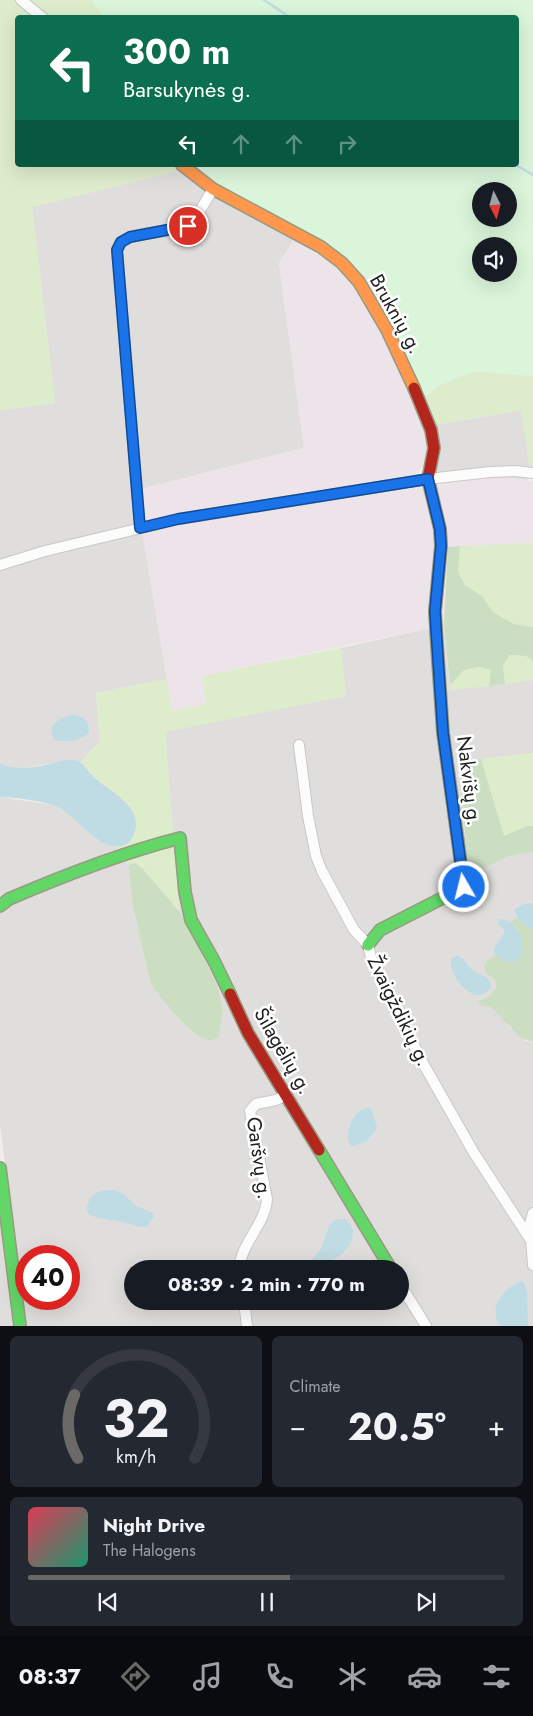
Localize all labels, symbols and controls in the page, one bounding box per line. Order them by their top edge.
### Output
text: 300 m [123,27,230,77]
icon: left [40,35,105,100]
text: Barsukynės g. [123,73,251,105]
icon: left [174,130,202,158]
icon: ahead [227,130,255,158]
icon: ahead [280,130,308,158]
icon: right [333,130,361,158]
north arrow [472,182,518,228]
map controls [472,182,517,282]
pin [167,205,209,247]
icon: arrive [174,212,202,240]
button: sound [472,237,517,282]
street label: Bruknių g. [362,269,430,359]
street label: Nakvišų g. [449,734,489,828]
position arrow [437,860,489,912]
street label: Žvaigždikių g. [360,951,438,1071]
street label: Šilagėlių g. [246,1002,320,1100]
street label: Garšvų g. [239,1115,279,1201]
speed limit sign: 40 [15,1245,80,1310]
text: 08:39 · 2 min · 770 m [168,1271,365,1298]
text: Climate [290,1375,341,1398]
text: 32 [103,1381,169,1457]
text: 20.5° [348,1399,446,1454]
text: − [290,1406,306,1447]
text: + [488,1406,505,1447]
text: km/h [116,1444,156,1470]
text: Night Drive [103,1512,205,1539]
text: The Halogens [103,1539,196,1562]
icon: previous [94,1588,122,1616]
icon: pause [253,1588,281,1616]
icon: next [412,1588,440,1616]
icon: directions [118,1659,153,1694]
icon: music [190,1659,225,1694]
icon: phone [262,1659,297,1694]
icon: climate [335,1659,370,1694]
icon: car [407,1659,442,1694]
icon: filters [479,1659,514,1694]
text: 08:37 [19,1660,81,1692]

